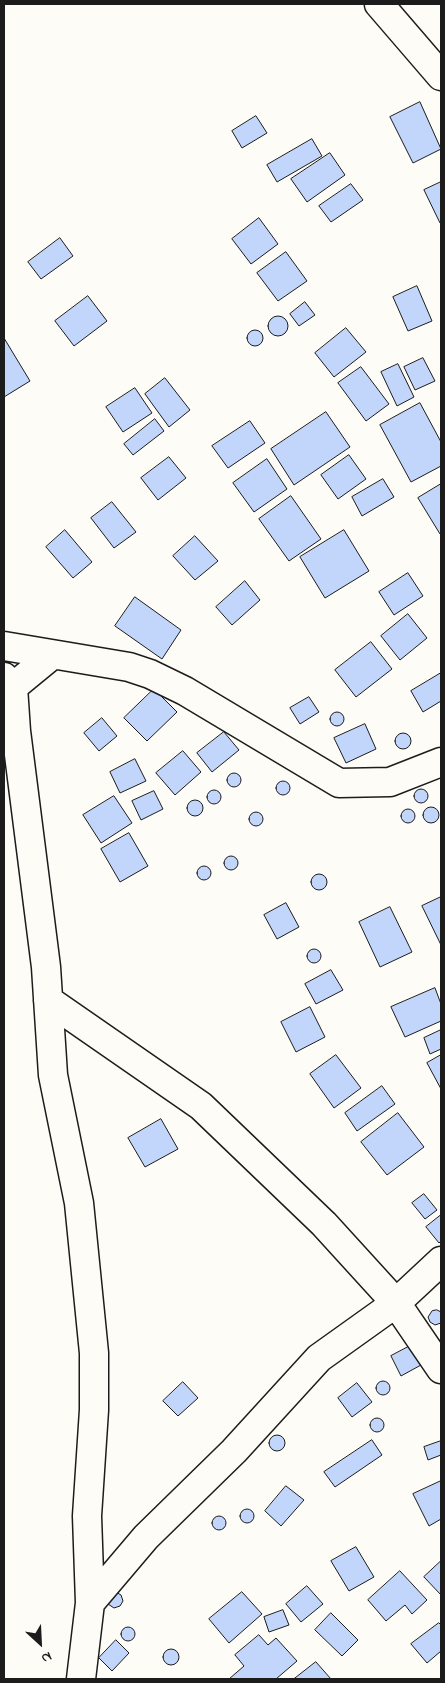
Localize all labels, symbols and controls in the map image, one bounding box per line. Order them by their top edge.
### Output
north arrow [15,1618,65,1668]
text: N [38,1646,55,1669]

